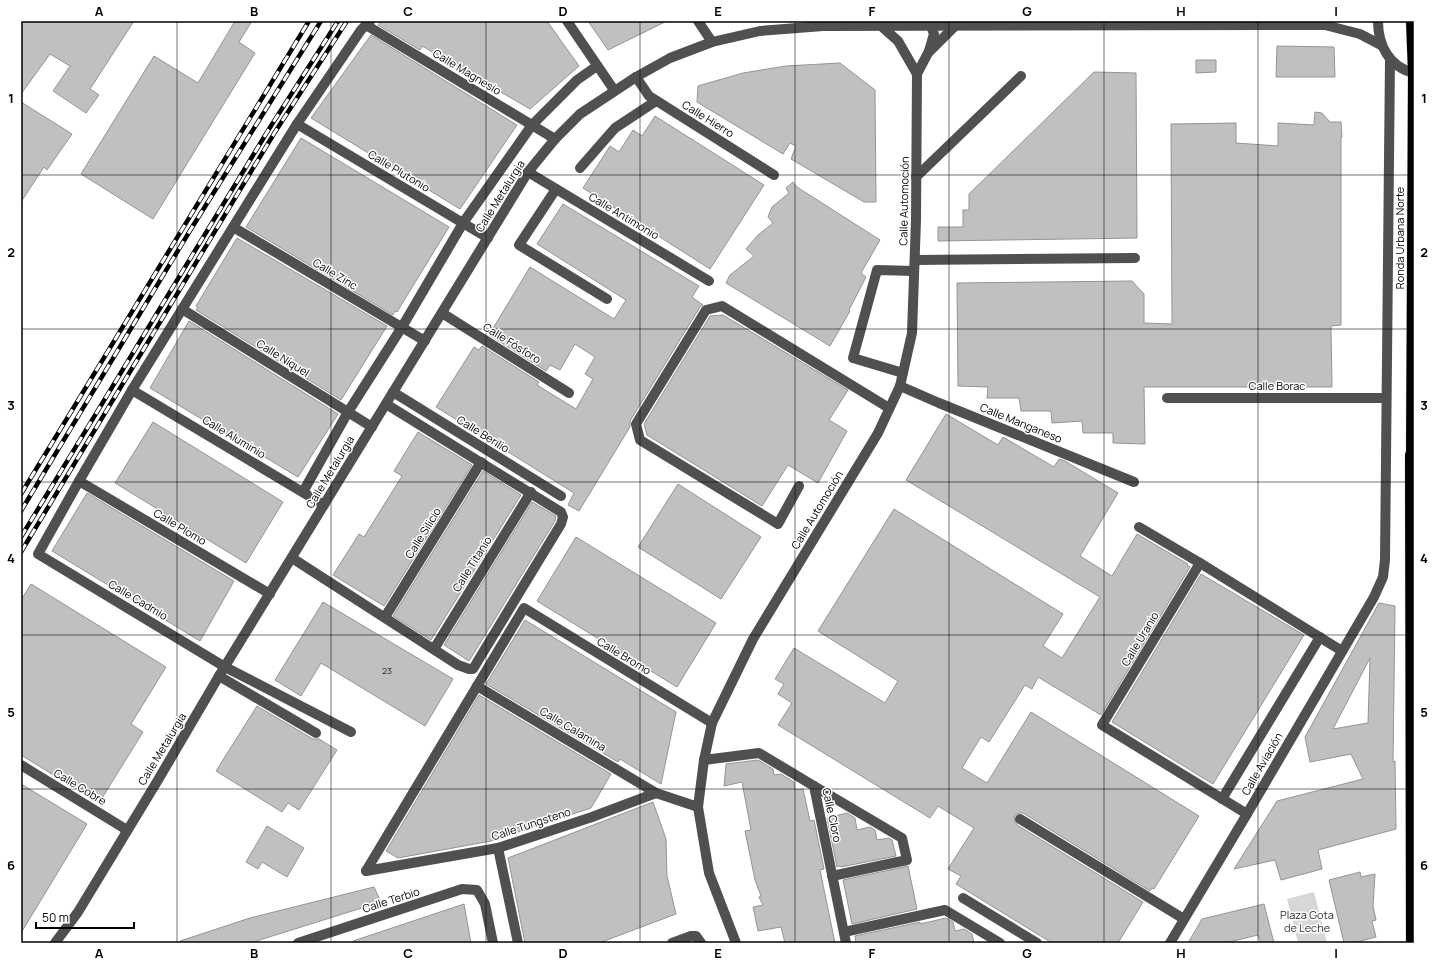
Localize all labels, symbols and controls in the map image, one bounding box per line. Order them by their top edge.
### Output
text: A [95,2,104,20]
text: B [250,2,258,20]
text: C [403,2,413,20]
text: D [558,2,568,20]
text: E [714,2,722,20]
text: F [869,2,876,20]
text: G [1022,2,1032,20]
text: H [1176,2,1186,20]
text: I [1334,2,1338,20]
street label: Calle Magnesio [430,45,505,98]
text: 1 [8,89,14,107]
text: 1 [1421,89,1427,107]
street label: Calle Hierro [679,97,738,141]
street label: Calle Plutonio [365,146,433,195]
street label: Calle Automoción [895,156,912,246]
street label: Calle Metalurgia [471,157,528,234]
street label: Ronda Urbana Norte [1392,186,1407,289]
street label: Calle Antimonio [586,189,663,243]
text: 2 [7,243,15,261]
text: 2 [1420,243,1428,261]
street label: Calle Zinc [310,254,360,293]
street label: Calle Fósforo [480,319,545,367]
street label: Calle Níquel [254,335,313,380]
street label: Calle Borac [1249,378,1305,393]
text: 3 [7,396,15,414]
text: 3 [1420,396,1428,414]
street label: Calle Manganeso [978,399,1065,446]
street label: Calle Aluminio [200,412,269,462]
street label: Calle Berilio [454,412,513,456]
street label: Calle Metalurgia [302,433,357,511]
street label: Calle Automoción [787,468,846,552]
street label: Calle Silicio [401,504,444,561]
street label: Calle Plomo [151,505,210,549]
street label: Calle Titanio [449,533,495,594]
text: 4 [7,549,15,567]
text: 4 [1420,549,1428,567]
street label: Calle Cadmio [106,576,171,623]
street label: Calle Uranio [1117,608,1162,669]
street label: Calle Bromo [594,634,655,678]
house number: 23 [382,664,392,677]
text: 5 [7,703,15,721]
street label: Calle Calamina [537,703,609,754]
text: 5 [1420,703,1428,721]
street label: Calle Metalurgia [134,710,189,788]
street label: Calle Aviación [1238,730,1286,798]
street label: Calle Cobre [51,765,110,808]
street label: Calle Cloro [819,786,846,844]
street label: Calle Tungsteno [489,803,573,843]
text: 6 [7,856,15,874]
text: 6 [1420,856,1428,874]
street label: Calle Terbio [360,883,422,916]
scale bar [36,904,134,930]
park label: Plaza Gota de Leche [1280,907,1334,935]
text: 50 m [42,909,69,926]
text: A [95,944,104,962]
text: B [250,944,258,962]
text: C [403,944,413,962]
text: D [558,944,568,962]
text: E [714,944,722,962]
text: F [869,944,876,962]
text: G [1022,944,1032,962]
text: H [1176,944,1186,962]
text: I [1334,944,1338,962]

